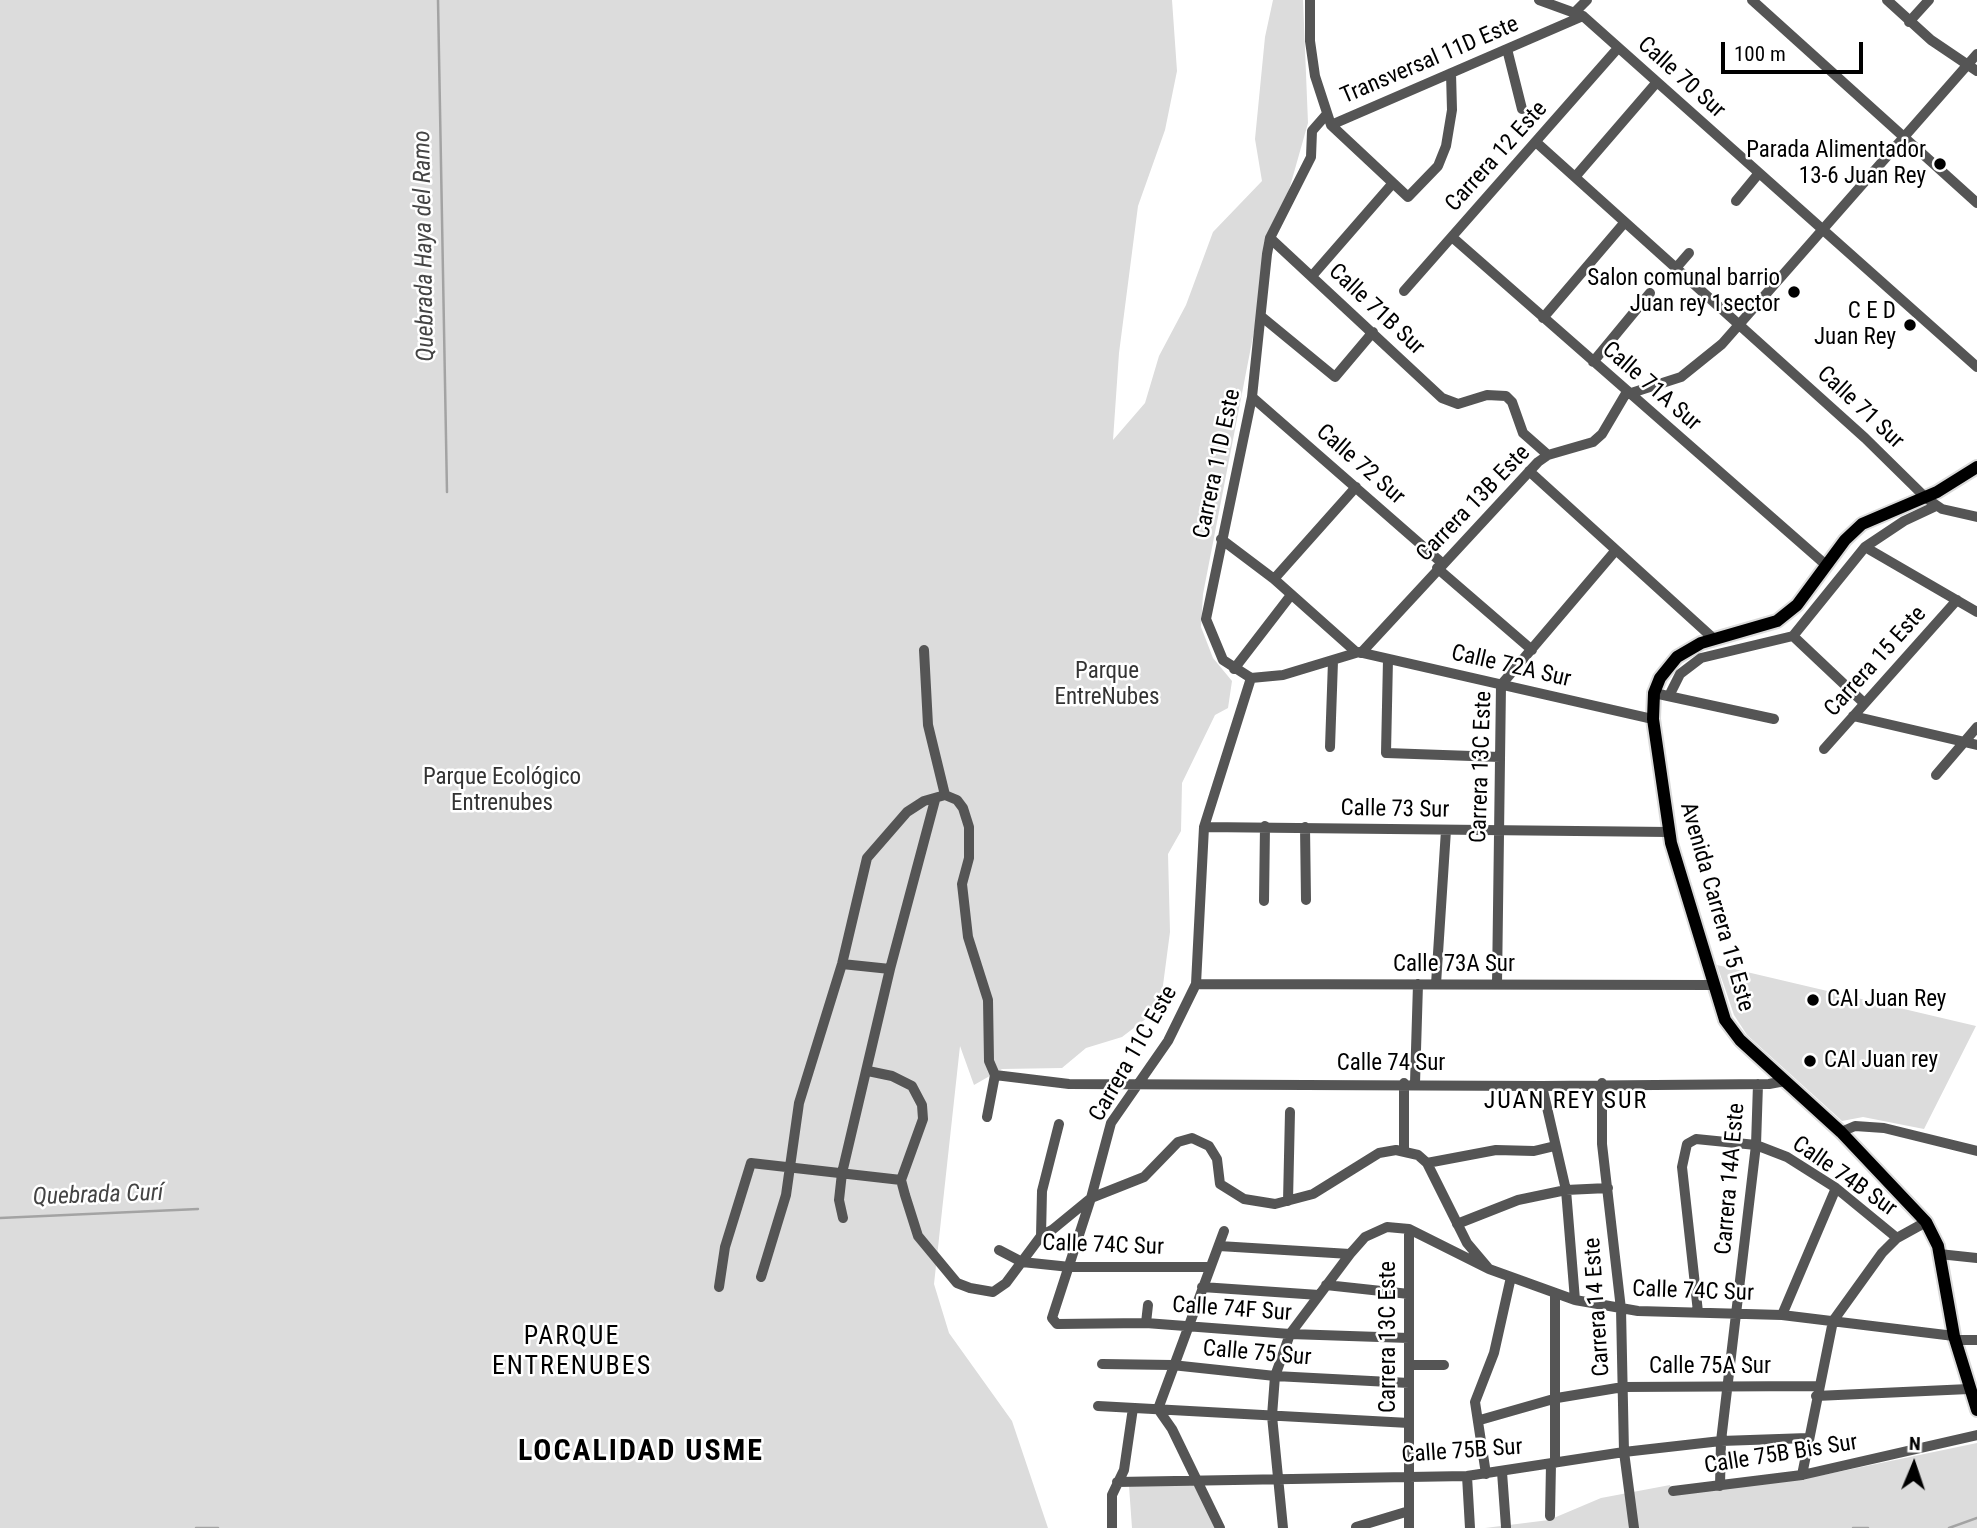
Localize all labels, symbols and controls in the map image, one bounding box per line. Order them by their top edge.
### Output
street label: Transversal 11D Este [1337,11,1523,111]
scale bar [1725,28,1867,72]
street label: Calle 70 Sur [1631,31,1731,125]
text: 100 m [1734,42,1786,66]
street label: Carrera 12 Este [1440,96,1554,218]
water label: Quebrada Haya del Ramo [409,130,441,362]
place label: Parada Alimentador 13-6 Juan Rey [1746,137,1926,191]
marker: Parada Alimentador 13-6 Juan Rey [1932,156,1948,172]
street label: Calle 71B Sur [1322,259,1430,361]
place label: Salon comunal barrio Juan rey 1sector [1587,265,1780,319]
marker: Salon comunal barrio Juan rey 1sector [1786,284,1802,300]
place label: C E D Juan Rey [1814,298,1896,352]
marker: C E D Juan Rey [1902,317,1918,333]
street label: Calle 71A Sur [1596,337,1706,437]
street label: Calle 71 Sur [1811,361,1909,455]
street label: Carrera 11D Este [1189,387,1247,541]
street label: Calle 72 Sur [1310,419,1410,511]
street label: Carrera 13B Este [1411,440,1537,568]
street label: Carrera 15 Este [1819,601,1933,723]
street label: Calle 72A Sur [1448,640,1574,694]
park label: Parque EntreNubes [1055,658,1159,712]
street label: Carrera 13C Este [1466,691,1498,843]
park label: Parque Ecológico Entrenubes [423,764,581,818]
street label: Calle 73 Sur [1340,795,1450,825]
street label: Avenida Carrera 15 Este [1673,799,1759,1015]
street label: Calle 73A Sur [1393,951,1515,979]
street label: Carrera 11C Este [1084,981,1184,1127]
place label: CAI Juan Rey [1827,986,1946,1014]
marker: CAI Juan Rey [1805,992,1821,1008]
place label: CAI Juan rey [1824,1047,1938,1075]
street label: Calle 74 Sur [1337,1050,1445,1078]
marker: CAI Juan rey [1802,1053,1818,1069]
district label: JUAN REY SUR [1485,1088,1647,1116]
street label: Carrera 14A Este [1711,1102,1751,1256]
street label: Calle 74B Sur [1786,1131,1902,1223]
water label: Quebrada Curí [32,1179,164,1213]
street label: Calle 74C Sur [1042,1230,1164,1262]
street label: Carrera 14 Este [1579,1237,1617,1377]
street label: Carrera 13C Este [1375,1261,1403,1413]
street label: Calle 74C Sur [1632,1276,1754,1308]
street label: Calle 74F Sur [1171,1292,1293,1328]
district label: PARQUE ENTRENUBES [493,1321,651,1382]
street label: Calle 75 Sur [1202,1336,1312,1372]
street label: Calle 75A Sur [1649,1353,1771,1381]
street label: Calle 75B Bis Sur [1702,1429,1860,1481]
north arrow [1879,1430,1949,1500]
text: N [1909,1432,1921,1455]
district label: LOCALIDAD USME [520,1434,762,1470]
street label: Calle 75B Sur [1401,1434,1523,1470]

